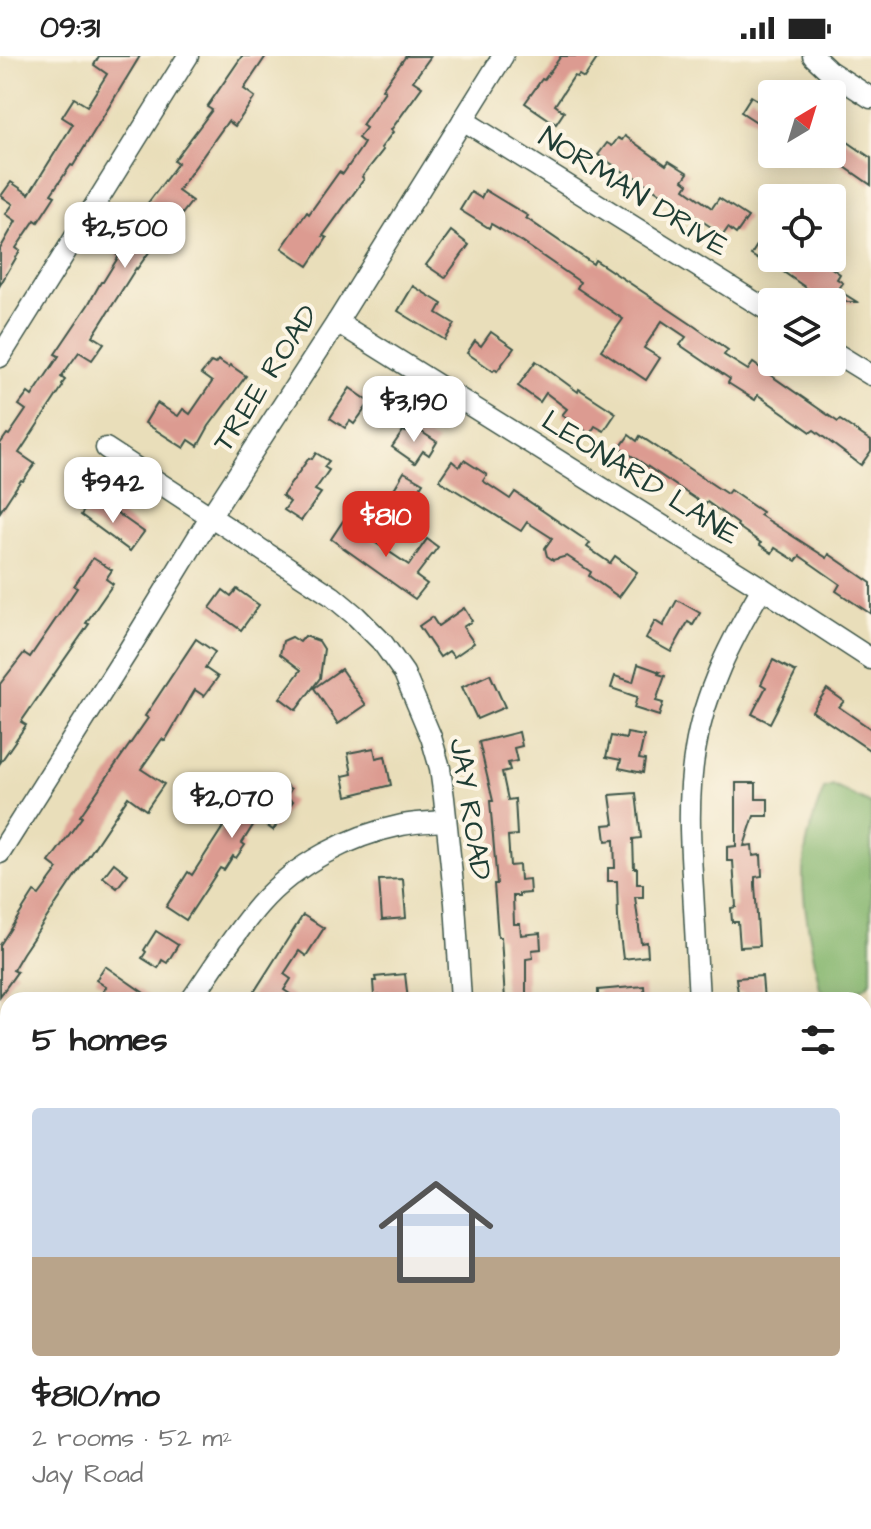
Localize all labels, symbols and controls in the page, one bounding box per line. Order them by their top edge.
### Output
text: 09:31 [40,7,100,49]
north arrow [758,80,846,168]
map controls [758,80,846,376]
street label: NORMAN DRIVE [530,117,737,267]
button: locate [758,184,846,272]
pin: $2,500 [60,202,190,270]
text: $2,500 [82,210,168,246]
button: layers [758,288,846,376]
street label: TREE ROAD [203,297,329,460]
pin: $3,190 [349,376,479,444]
text: $3,190 [381,384,447,420]
street label: LEONARD LANE [533,400,748,556]
pin: $942 [66,457,160,525]
text: $942 [82,465,144,501]
pin: $810 [339,491,433,559]
text: $810 [360,499,412,535]
street label: JAY ROAD [438,735,502,883]
pin: $2,070 [167,772,297,840]
text: $2,070 [191,780,273,816]
text: 5 homes [32,1016,168,1064]
icon: filters [796,1018,840,1062]
icon: home [364,1160,508,1304]
text: $810/mo [32,1372,160,1420]
text: 2 rooms · 52 m² [32,1420,232,1456]
text: Jay Road [32,1456,143,1492]

